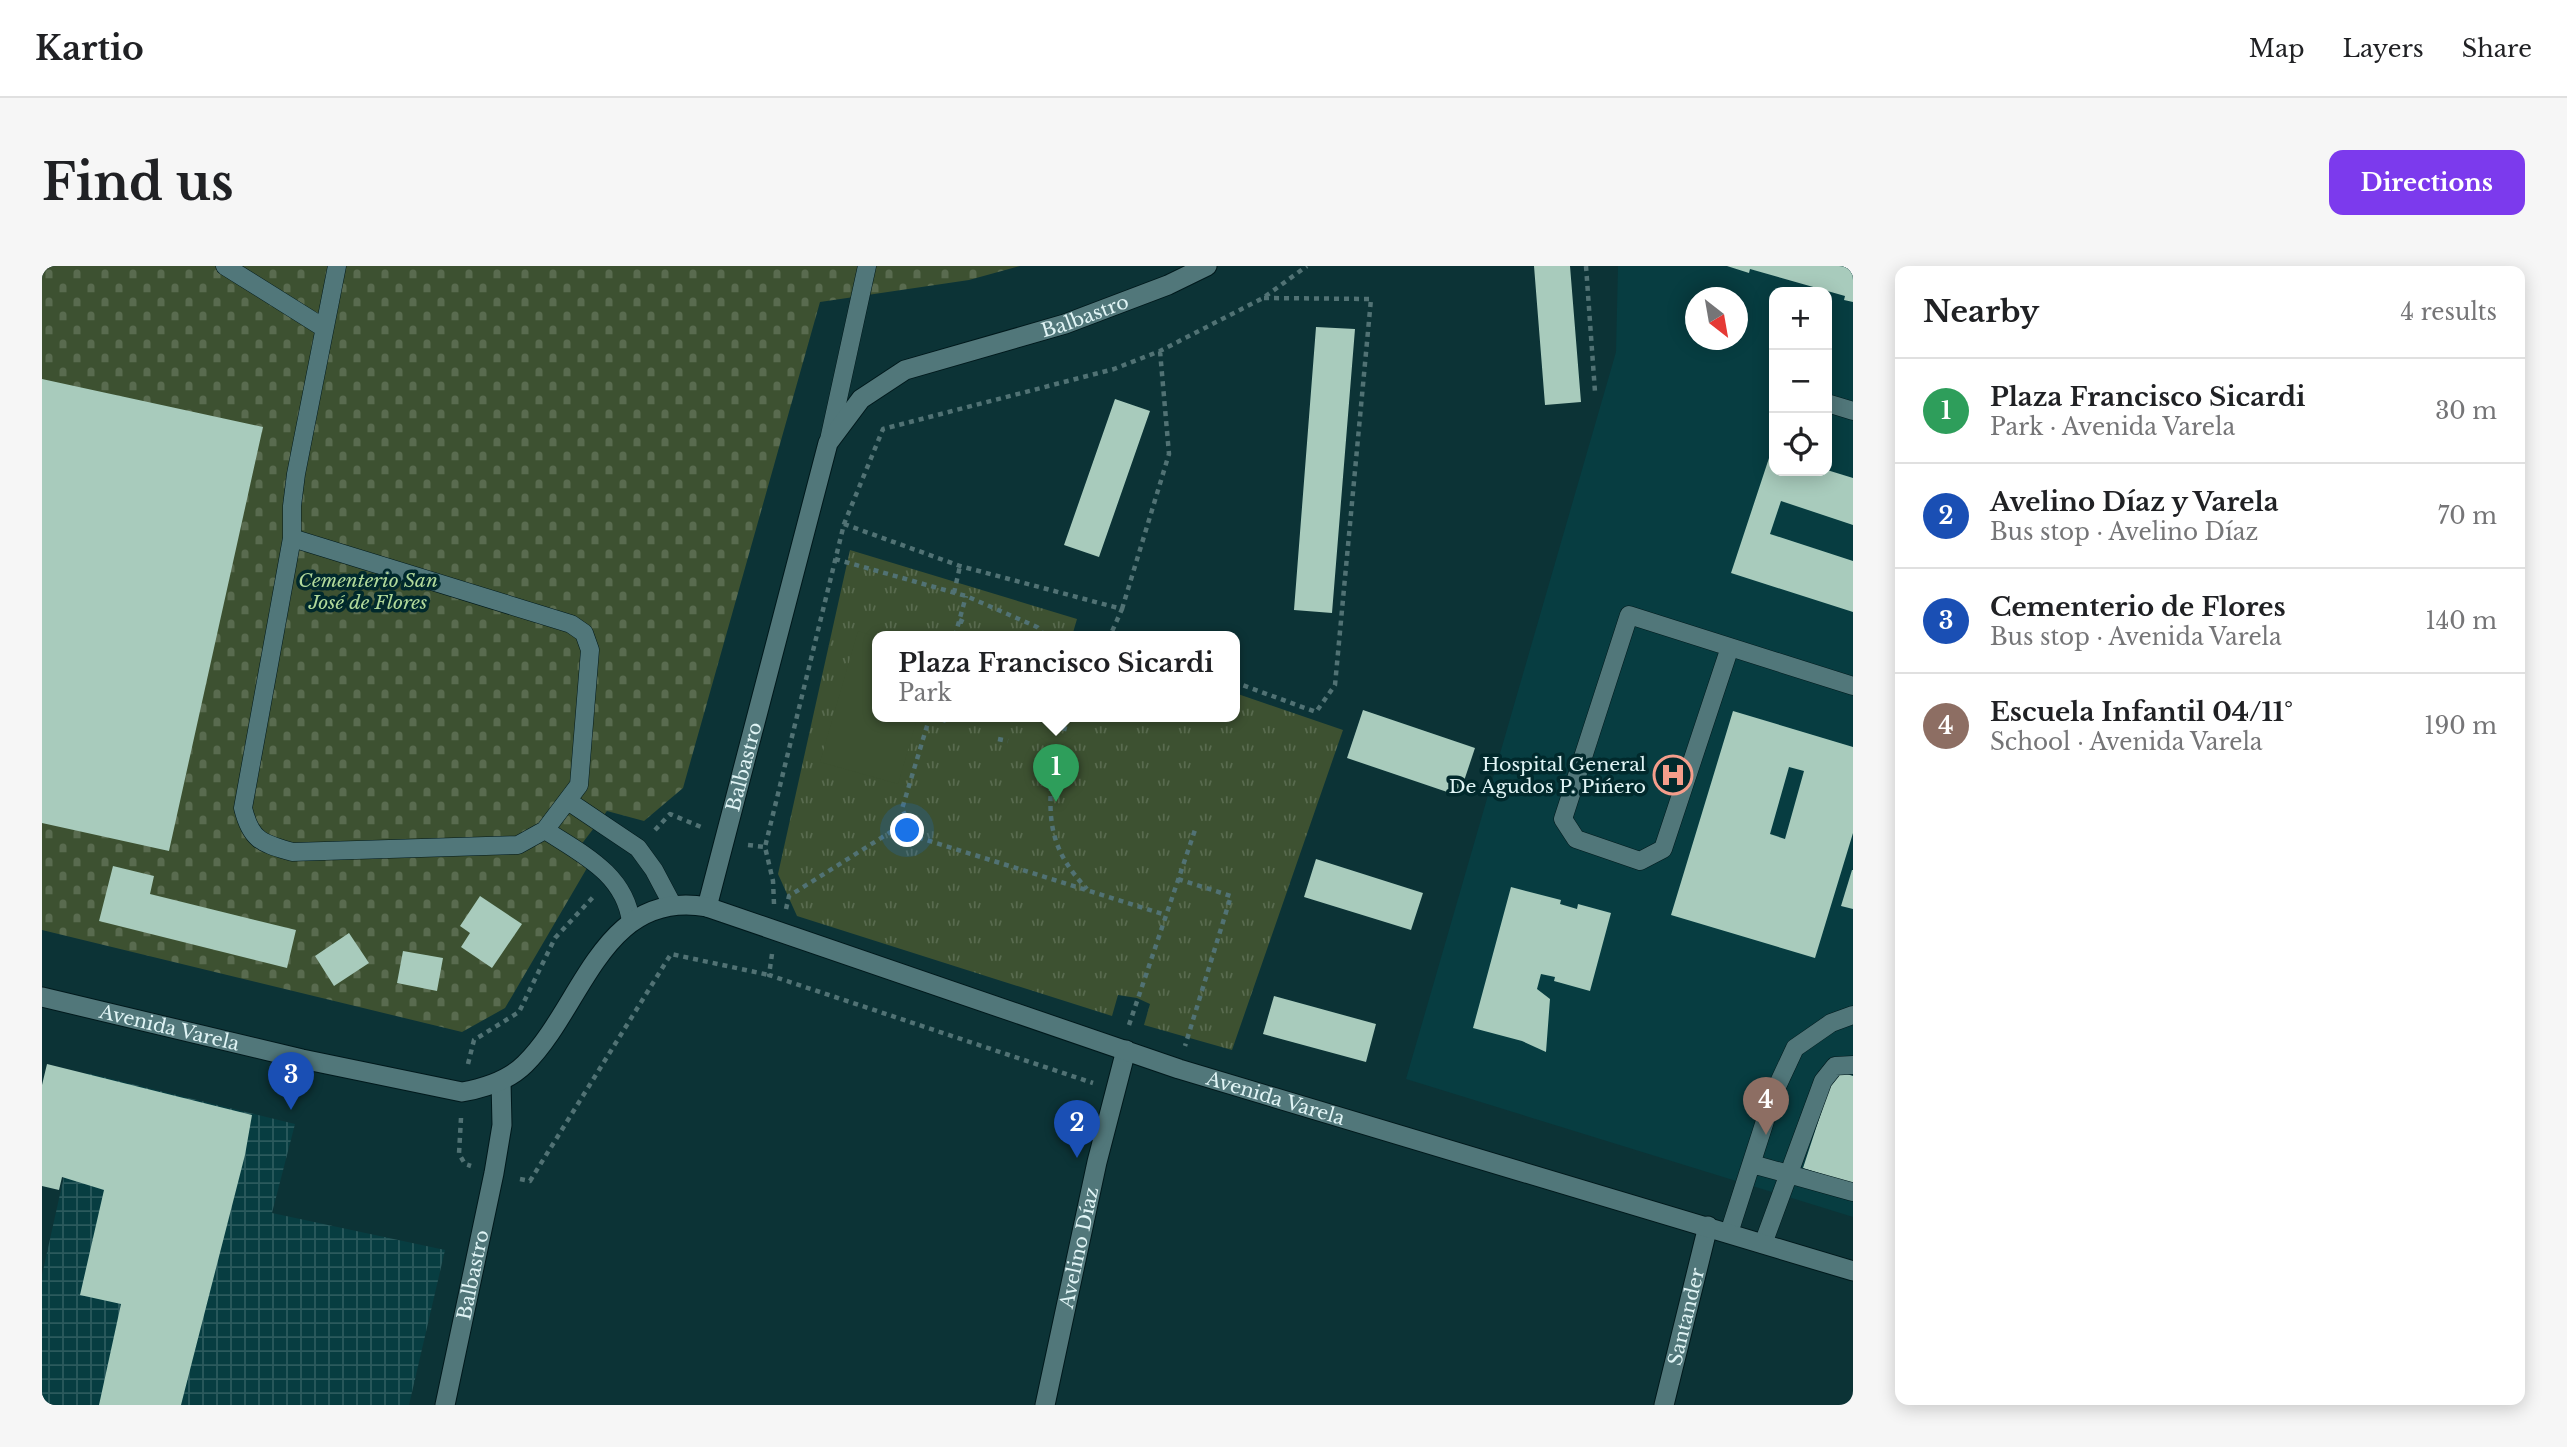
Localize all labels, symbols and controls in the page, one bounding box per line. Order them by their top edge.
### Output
text: Kartio [35,28,144,69]
text: Map [2249,34,2305,63]
text: Layers [2343,34,2424,63]
text: Share [2462,34,2532,63]
button: Directions [2329,150,2525,215]
text: Find us [42,152,234,213]
north arrow [1685,287,1748,350]
map controls [1769,287,1832,476]
button: + [1769,287,1832,350]
street label: Balbastro [1038,290,1132,342]
text: Nearby [1923,293,2039,330]
text: 4 results [2401,298,2497,326]
button: − [1769,350,1832,413]
text: Plaza Francisco Sicardi [1990,381,2305,413]
text: 1 [1941,397,1951,425]
text: 30 m [2435,397,2497,425]
button: locate [1769,413,1832,476]
text: Park · Avenida Varela [1990,413,2235,441]
text: Avelino Díaz y Varela [1990,486,2279,518]
text: 2 [1939,502,1953,530]
text: 70 m [2438,502,2497,530]
text: Bus stop · Avelino Díaz [1990,518,2258,546]
park label: Cementerio San José de Flores [298,569,438,614]
text: Cementerio de Flores [1990,591,2286,623]
text: 3 [1939,607,1953,635]
text: 140 m [2426,607,2497,635]
text: Bus stop · Avenida Varela [1990,623,2282,651]
popup [872,631,1240,722]
text: Plaza Francisco Sicardi [898,647,1214,679]
text: Park [898,679,952,707]
text: Escuela Infantil 04/11° [1990,696,2293,728]
text: 4 [1938,712,1954,740]
text: 190 m [2424,712,2497,740]
street label: Balbastro [721,720,766,814]
text: School · Avenida Varela [1990,728,2263,756]
pin: 1 [1033,744,1079,802]
place label: Hospital General De Agudos P. Pińero [1449,753,1646,798]
hospital icon: Hospital General De Agudos P. Pińero [1652,754,1694,796]
your location [890,813,924,847]
street label: Avenida Varela [96,999,242,1055]
pin: 3 [268,1052,314,1110]
street label: Avenida Varela [1203,1066,1348,1130]
pin: 4 [1743,1077,1789,1135]
pin: 2 [1054,1100,1100,1158]
street label: Avelino Díaz [1054,1185,1103,1311]
street label: Balbastro [452,1228,493,1322]
street label: Santander [1663,1266,1709,1368]

